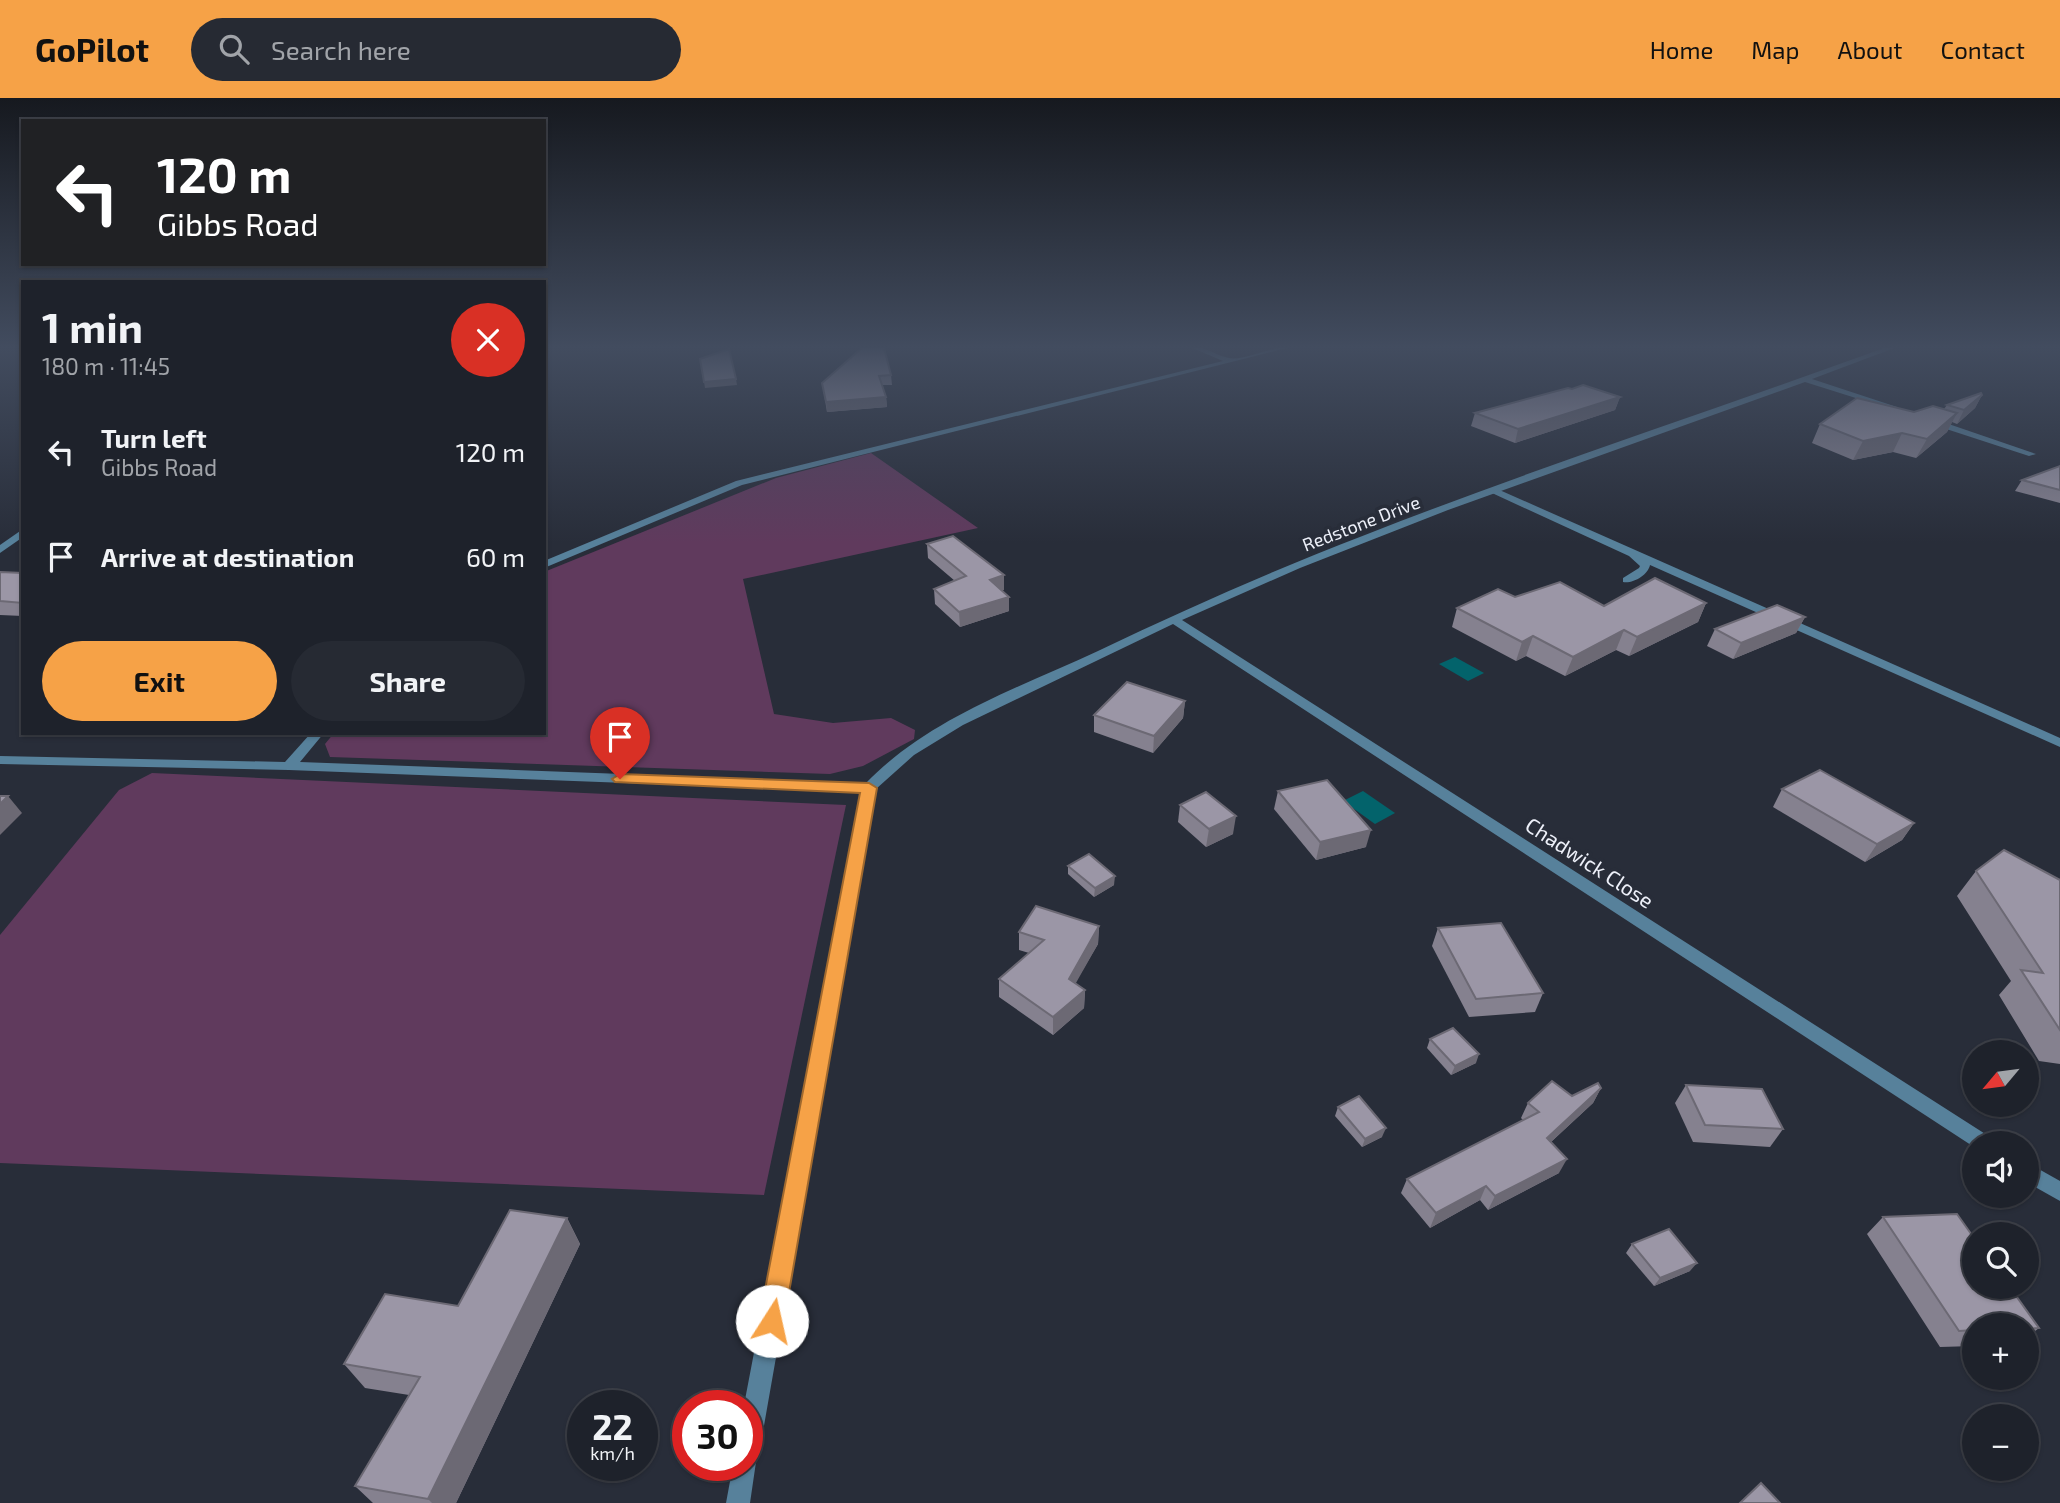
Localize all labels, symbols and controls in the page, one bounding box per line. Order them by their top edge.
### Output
search box [191,18,681,81]
text: GoPilot [35,29,149,69]
icon: search [215,30,253,68]
text: Search here [271,34,411,65]
text: Home [1650,35,1713,64]
text: Map [1751,35,1799,64]
text: About [1837,35,1903,64]
text: Contact [1941,35,2025,64]
text: 120 m [157,144,291,203]
icon: left [42,147,133,238]
text: Gibbs Road [157,204,319,242]
text: 1 min [42,301,143,351]
button: close [451,303,525,377]
text: 180 m · 11:45 [42,352,170,380]
text: Turn left [101,422,207,453]
icon: left [42,433,80,471]
text: 120 m [456,436,525,467]
text: Gibbs Road [101,453,217,481]
street label: Redstone Drive [1299,490,1423,556]
icon: arrive [42,538,80,576]
text: Arrive at destination [101,541,354,572]
text: 60 m [466,541,525,572]
button: Exit [42,641,277,721]
button: Share [291,641,525,721]
pin [590,707,650,779]
icon: arrive [601,718,639,756]
street label: Chadwick Close [1521,811,1659,913]
north arrow [1962,1040,2039,1116]
map controls [1962,1040,2039,1481]
button: sound [1962,1131,2039,1208]
button: search [1962,1222,2039,1299]
position arrow [735,1284,809,1358]
button: + [1962,1313,2039,1390]
speed limit sign: 30 [672,1390,763,1481]
button: − [1962,1404,2039,1481]
text: 22 [592,1405,633,1447]
text: km/h [590,1442,635,1464]

